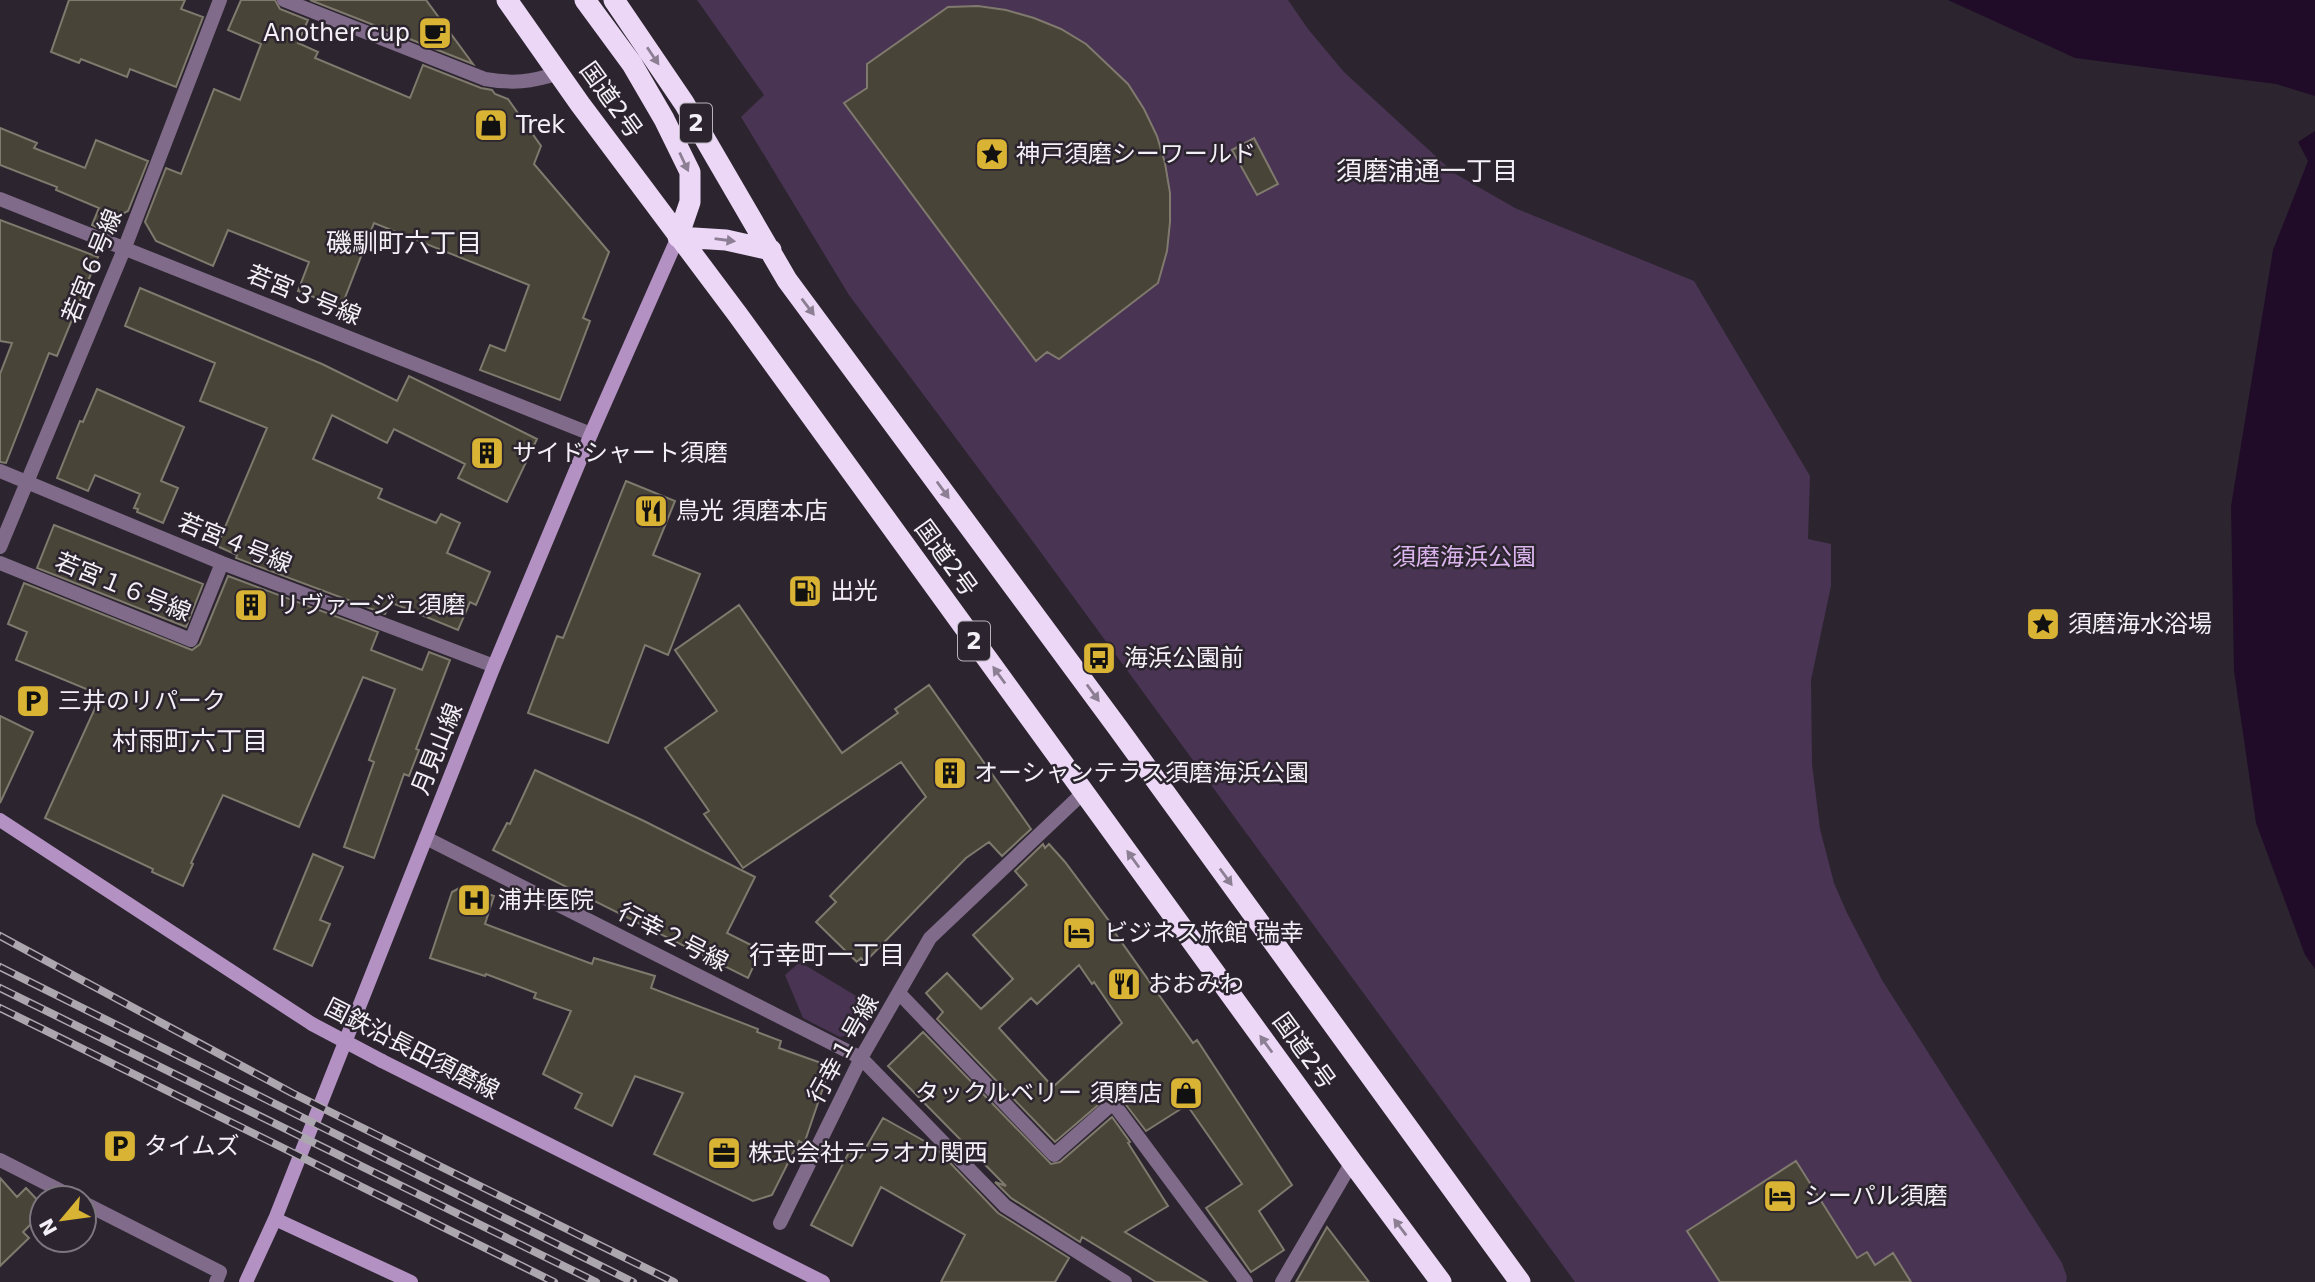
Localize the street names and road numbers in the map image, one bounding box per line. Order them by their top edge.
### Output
street label: 国道2号 [574,56,648,144]
road number: 2 [680,104,712,142]
street label: 若宮６号線 [57,205,127,327]
street label: 若宮３号線 [243,260,365,330]
street label: 若宮４号線 [174,508,296,578]
street label: 国道2号 [909,514,983,602]
street label: 若宮１６号線 [51,547,195,627]
road number: 2 [958,622,990,660]
street label: 月見山線 [406,699,468,799]
street label: 行幸２号線 [613,897,733,977]
street label: 行幸１号線 [802,990,884,1108]
street label: 国鉄沿長田須磨線 [320,993,504,1105]
street label: 国道2号 [1267,1007,1341,1095]

